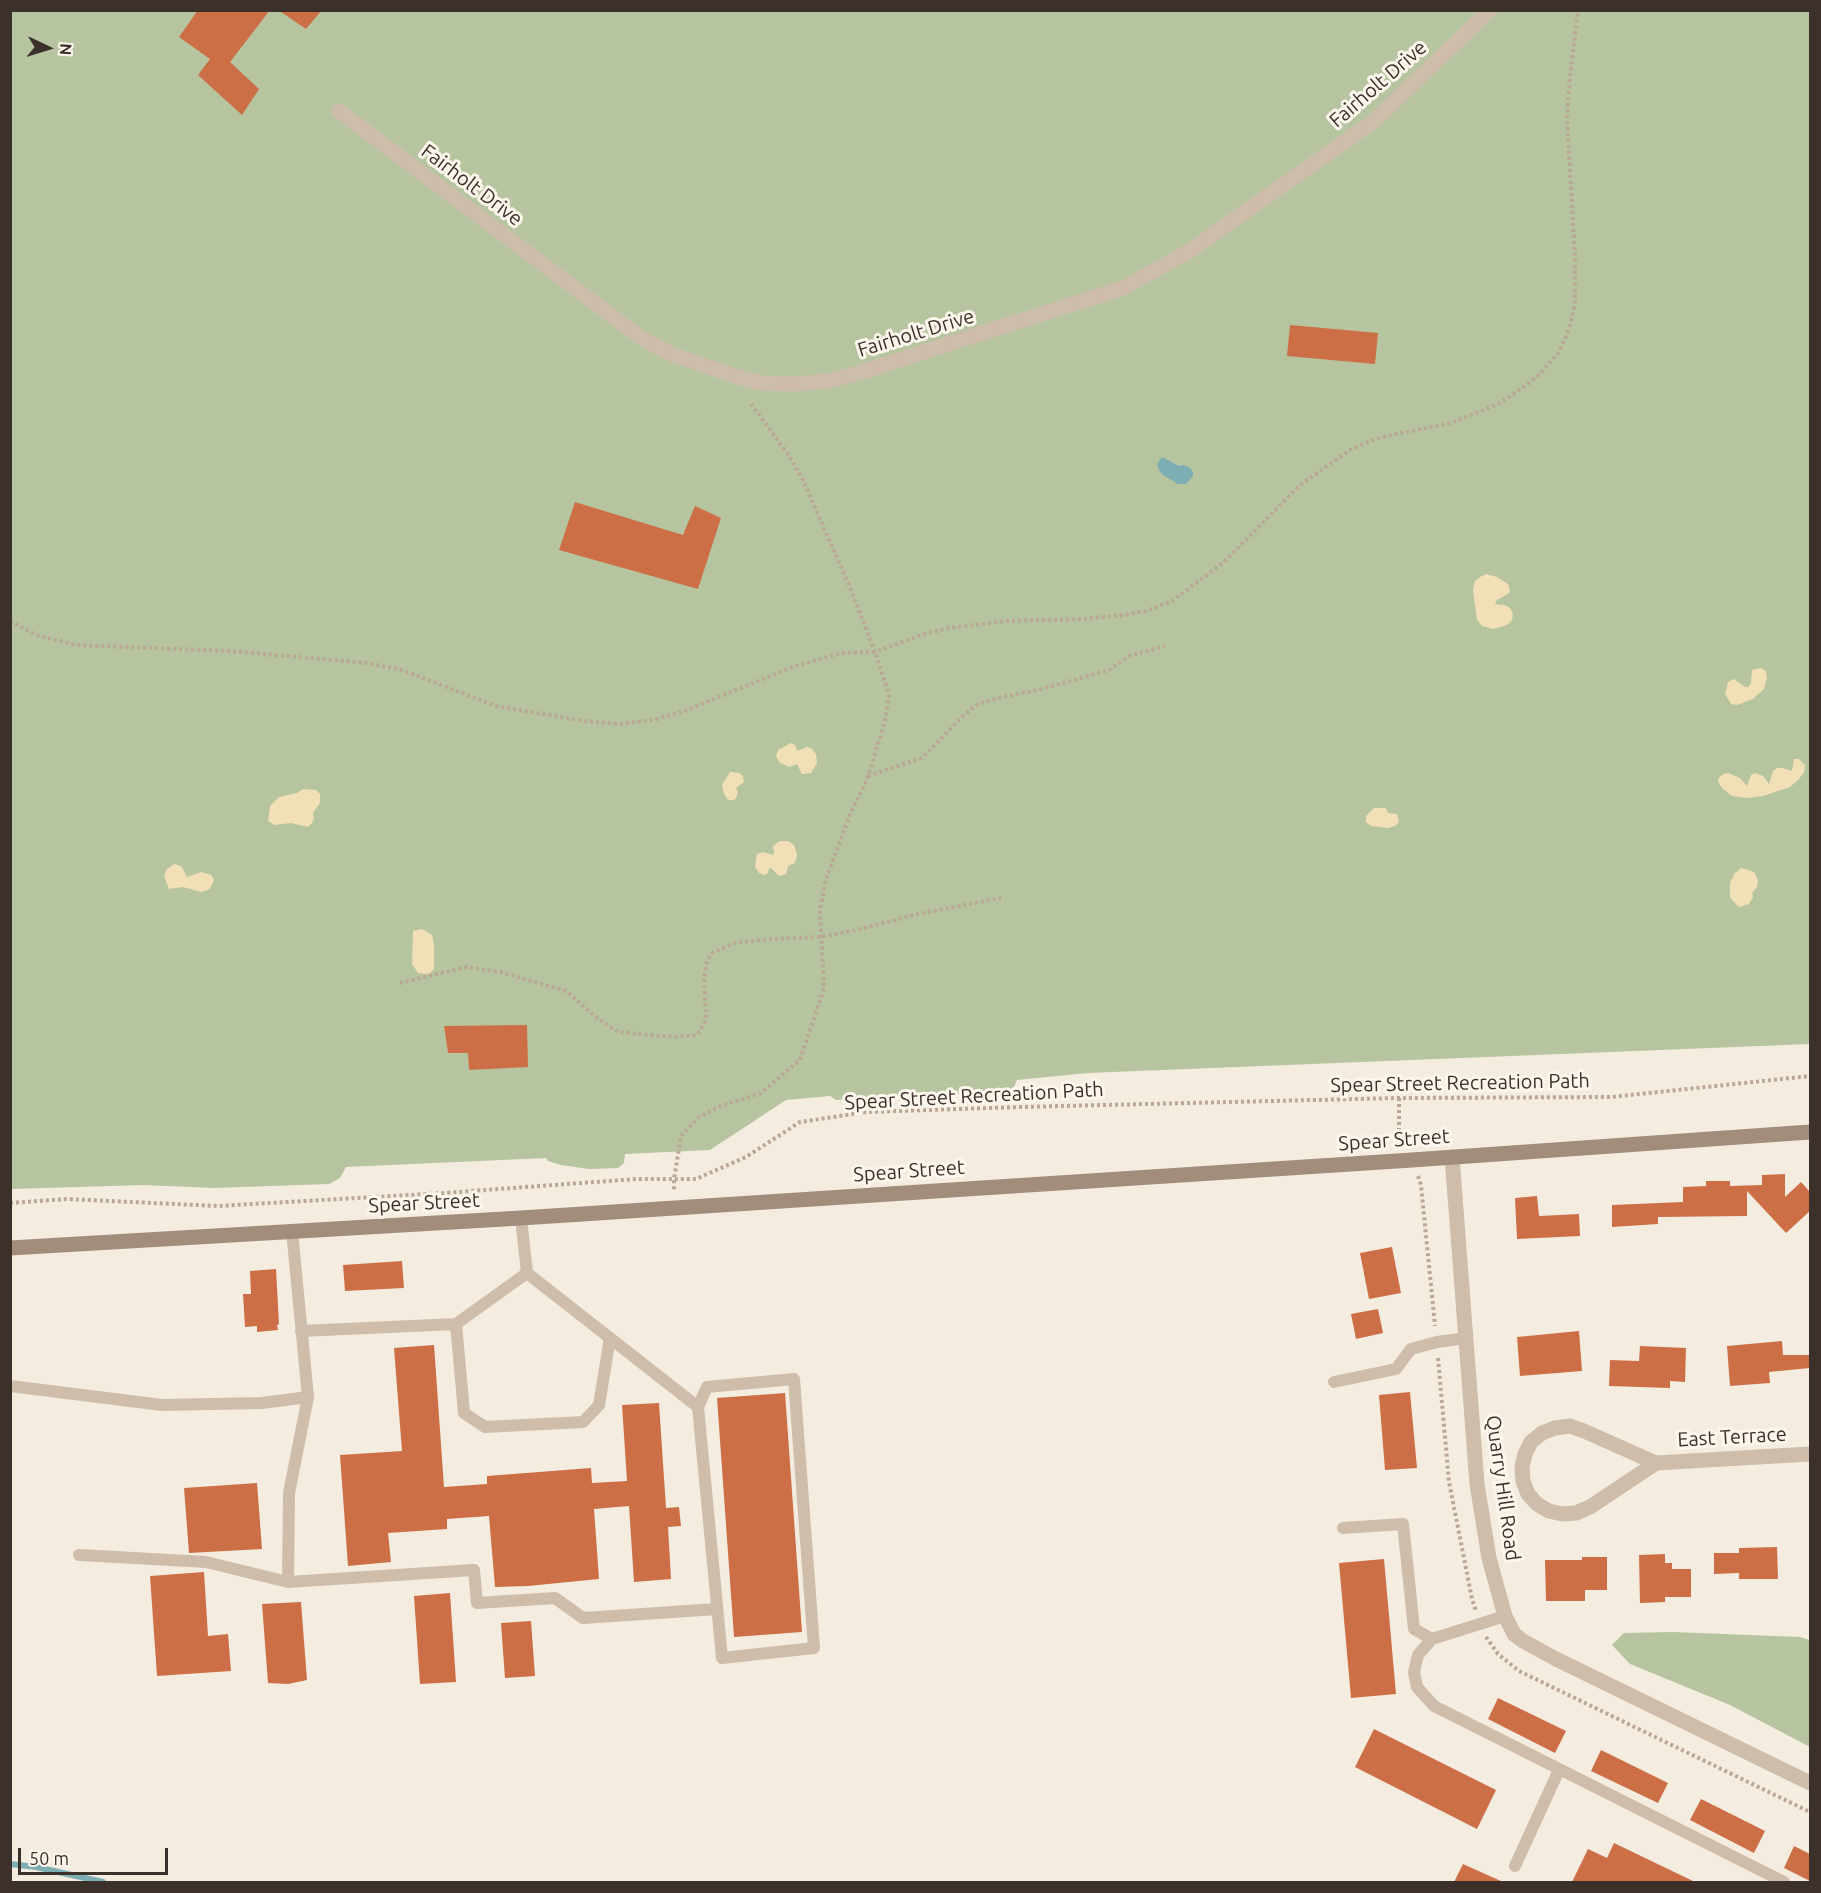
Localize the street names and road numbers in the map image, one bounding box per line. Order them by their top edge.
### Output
street label: Fairholt Drive [1325,35,1431,133]
street label: Fairholt Drive [417,139,527,231]
street label: Fairholt Drive [855,304,977,362]
street label: Spear Street Recreation Path [1330,1069,1590,1097]
street label: Spear Street Recreation Path [844,1077,1104,1115]
street label: Spear Street [1338,1124,1450,1156]
street label: Spear Street [853,1155,965,1187]
street label: Spear Street [368,1188,480,1218]
street label: Quarry Hill Road [1481,1414,1525,1562]
street label: East Terrace [1677,1422,1787,1452]

